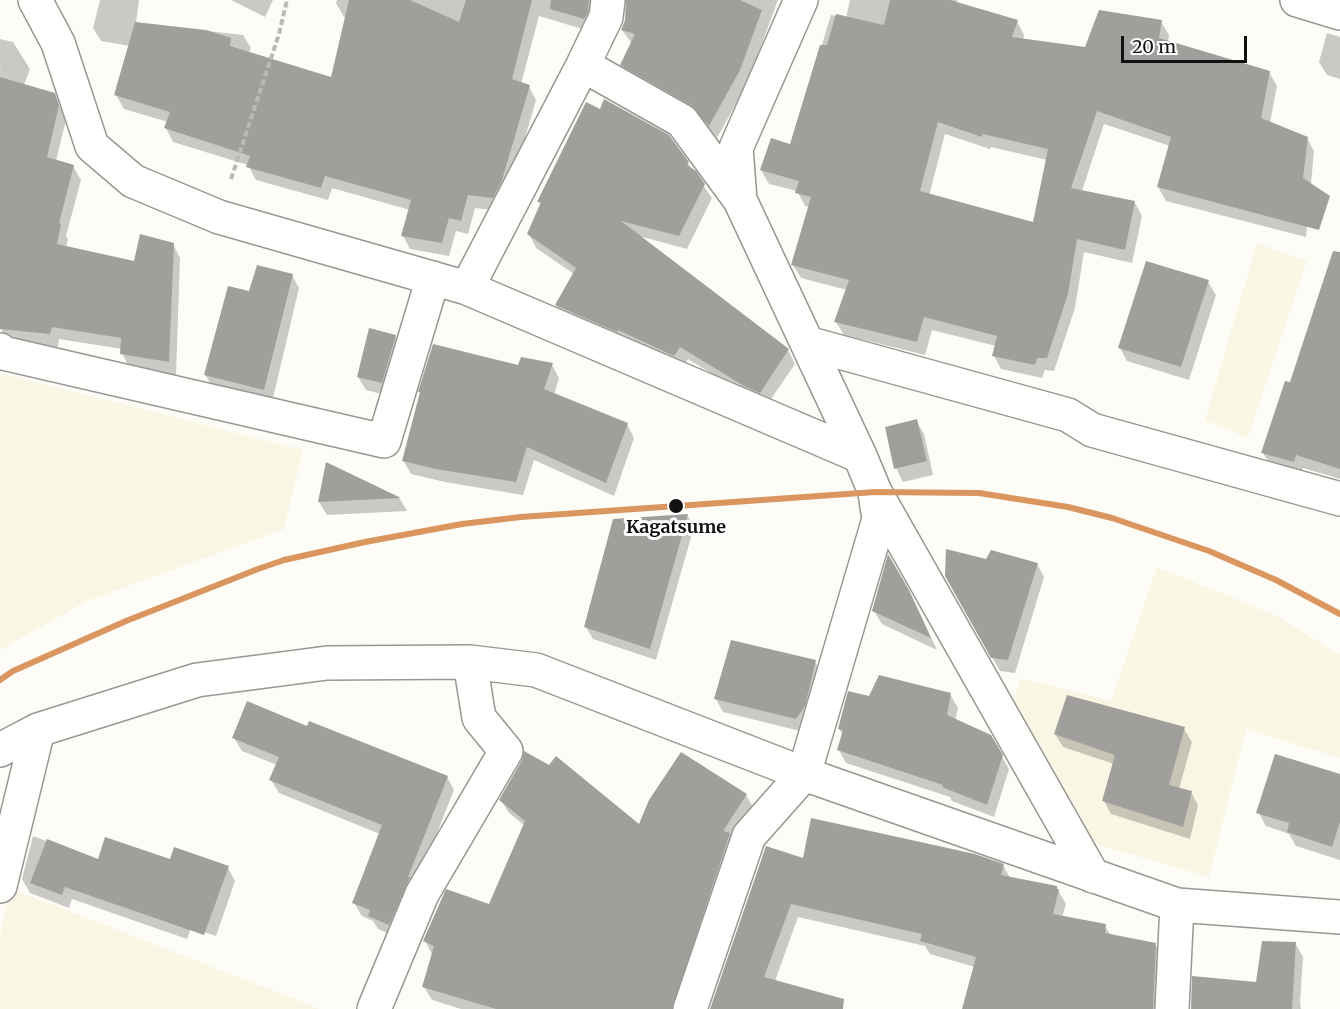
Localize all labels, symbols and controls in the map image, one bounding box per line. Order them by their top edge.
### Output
scale bar [1124,24,1250,62]
text: 20 m [1132,35,1176,58]
marker: Kagatsume [667,497,685,515]
place label: Kagatsume [626,517,726,539]

